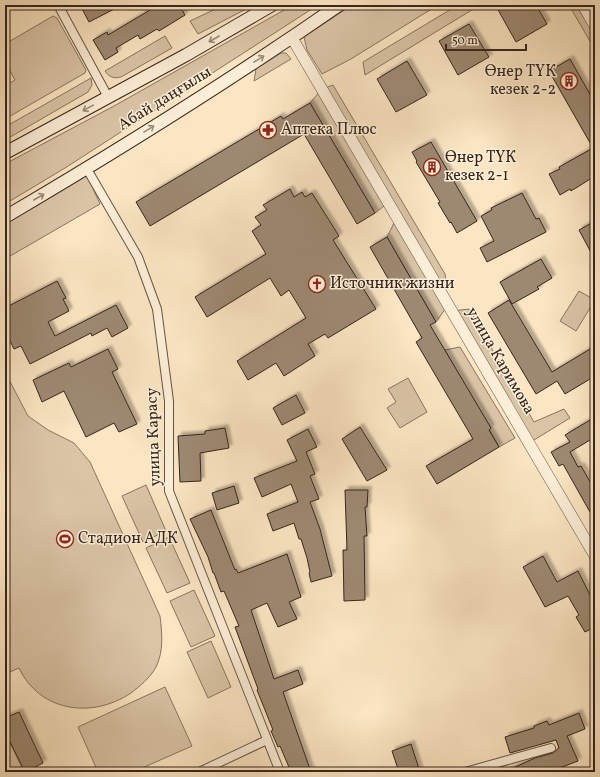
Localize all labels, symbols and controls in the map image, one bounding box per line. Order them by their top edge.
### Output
scale bar [446,26,526,52]
text: 50 m [452,33,478,49]
one-way arrow [209,35,221,43]
one-way arrow [253,55,264,63]
street label: Абай даңғылы [114,61,216,137]
place label: Өнер ТҮК кезек 2-2 [485,61,556,101]
building icon: Өнер ТҮК кезек 2-2 [559,71,579,91]
one-way arrow [82,104,94,112]
place label: Аптека Плюс [281,119,377,141]
pharmacy icon: Аптека Плюс [258,120,278,140]
one-way arrow [143,124,155,132]
place label: Өнер ТҮК кезек 2-1 [445,147,516,187]
building icon: Өнер ТҮК кезек 2-1 [422,157,442,177]
one-way arrow [33,193,45,201]
place label: Источник жизни [330,273,455,295]
church icon: Источник жизни [307,274,327,294]
street label: улица Каримова [460,303,540,419]
street label: улица Карасу [141,387,167,487]
place label: Стадион АДК [78,528,178,550]
sports icon: Стадион АДК [55,529,75,549]

